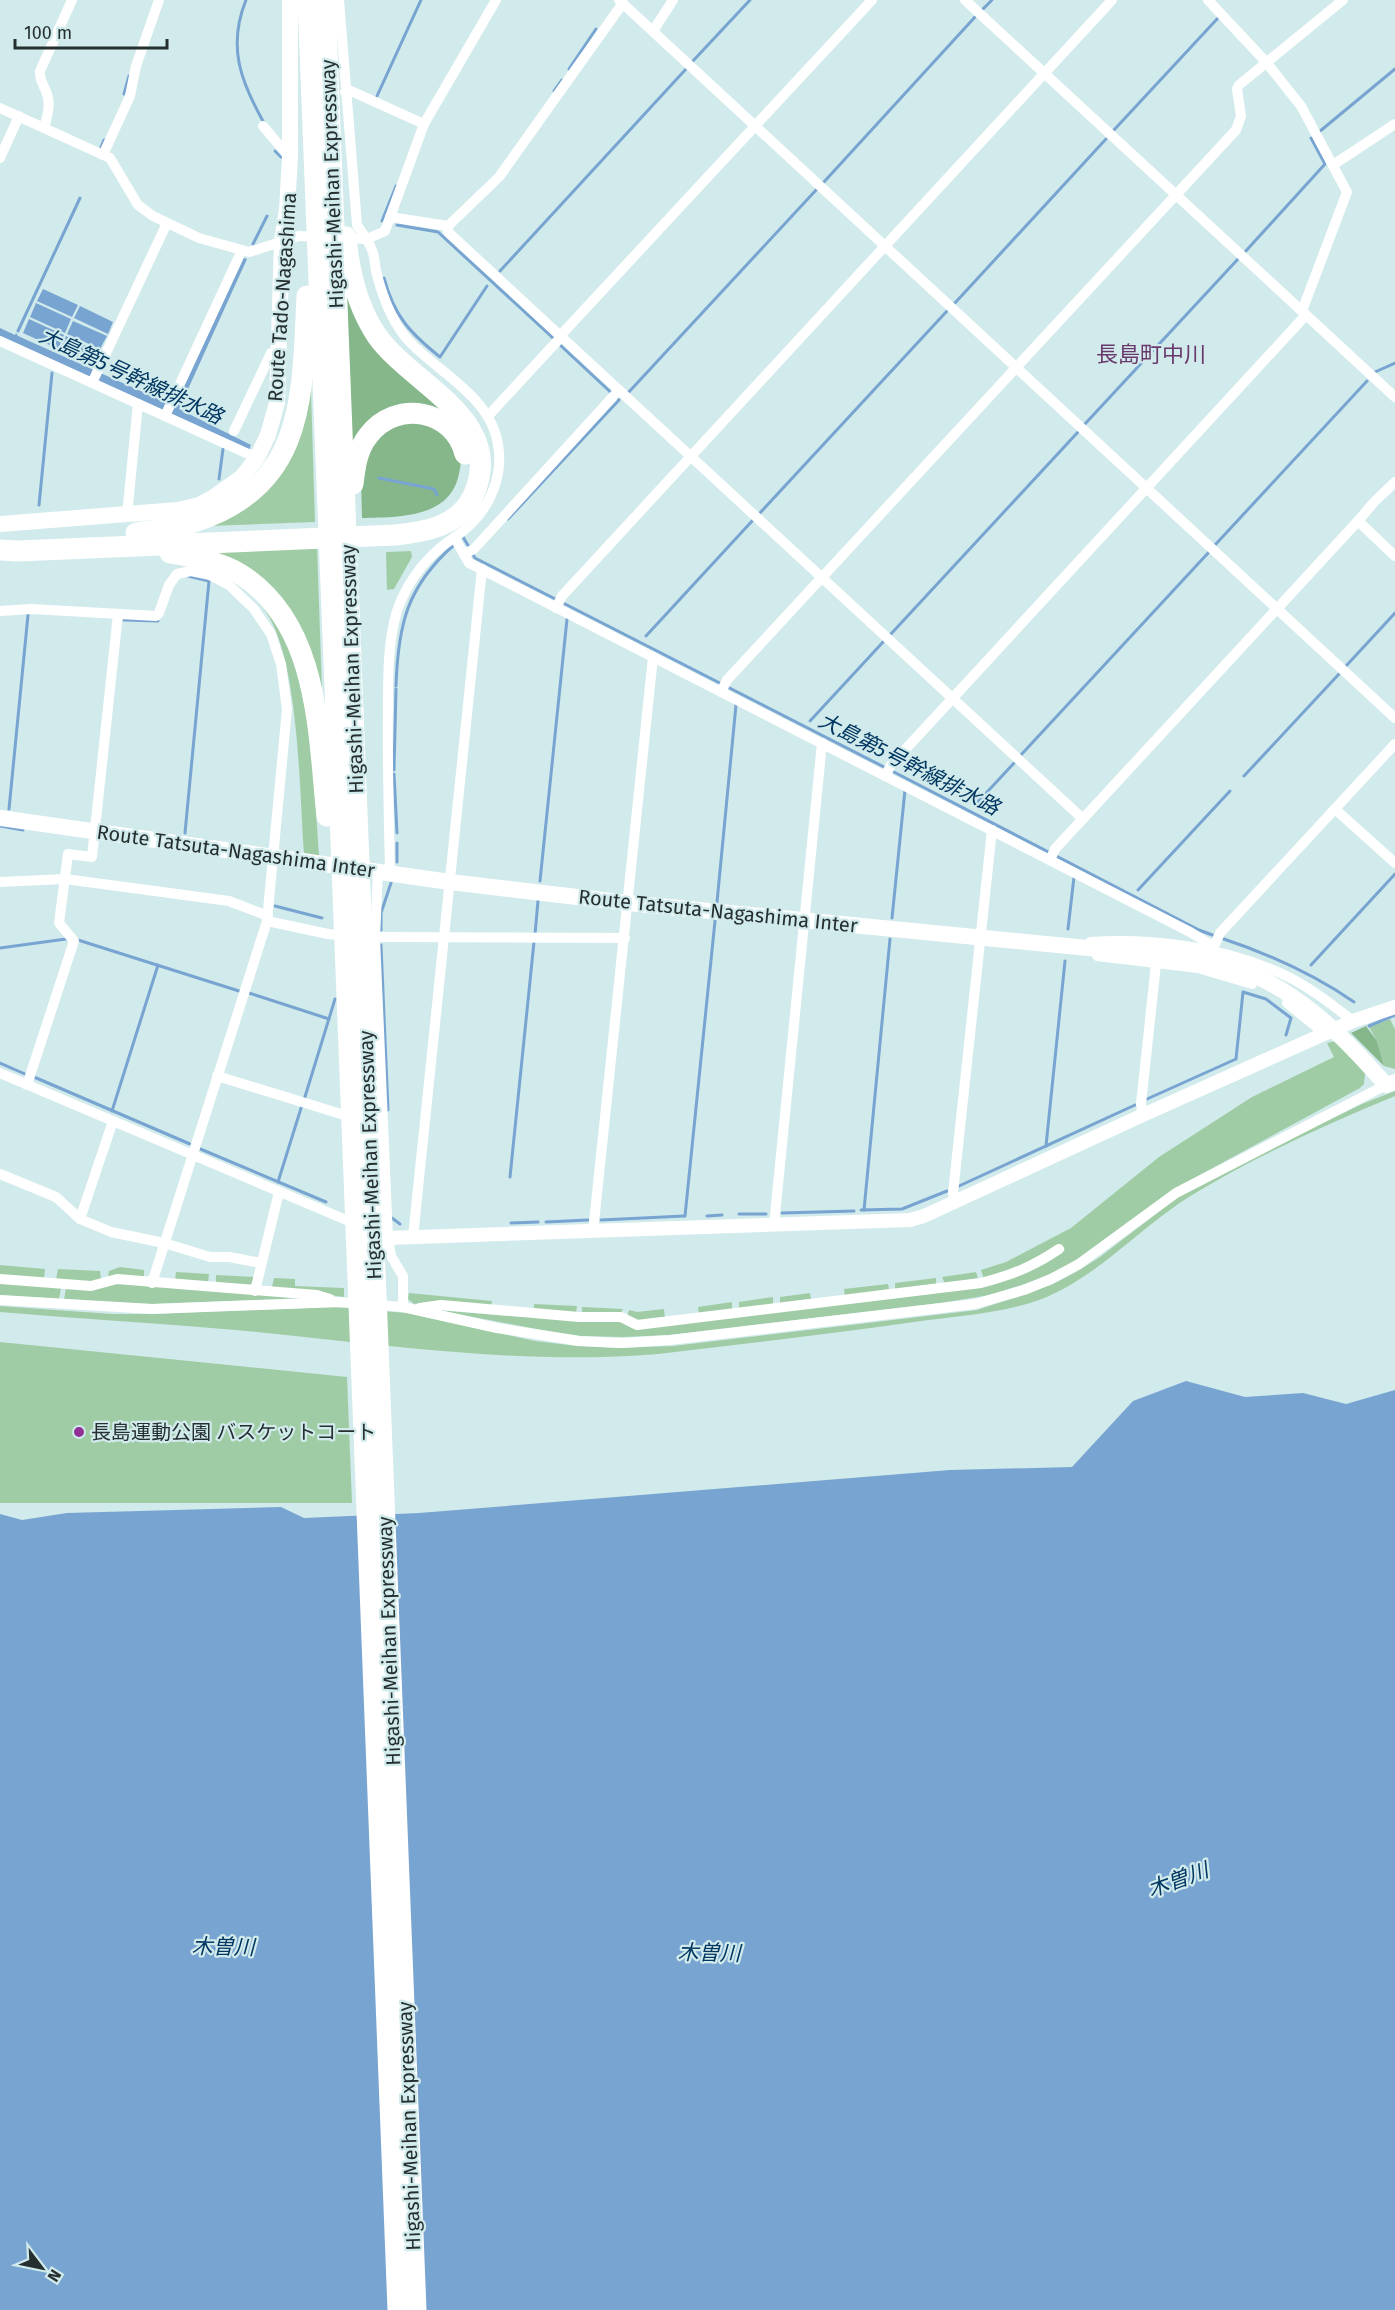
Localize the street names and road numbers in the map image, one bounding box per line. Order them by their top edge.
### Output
street label: Higashi-Meihan Expressway [316,59,348,309]
street label: Route Tado-Nagashima [263,191,301,403]
street label: Higashi-Meihan Expressway [336,544,368,794]
street label: Route Tatsuta-Nagashima Inter [95,820,377,882]
street label: Route Tatsuta-Nagashima Inter [577,884,859,938]
street label: Higashi-Meihan Expressway [354,1030,386,1280]
street label: Higashi-Meihan Expressway [373,1516,405,1766]
street label: Higashi-Meihan Expressway [393,2001,425,2251]

